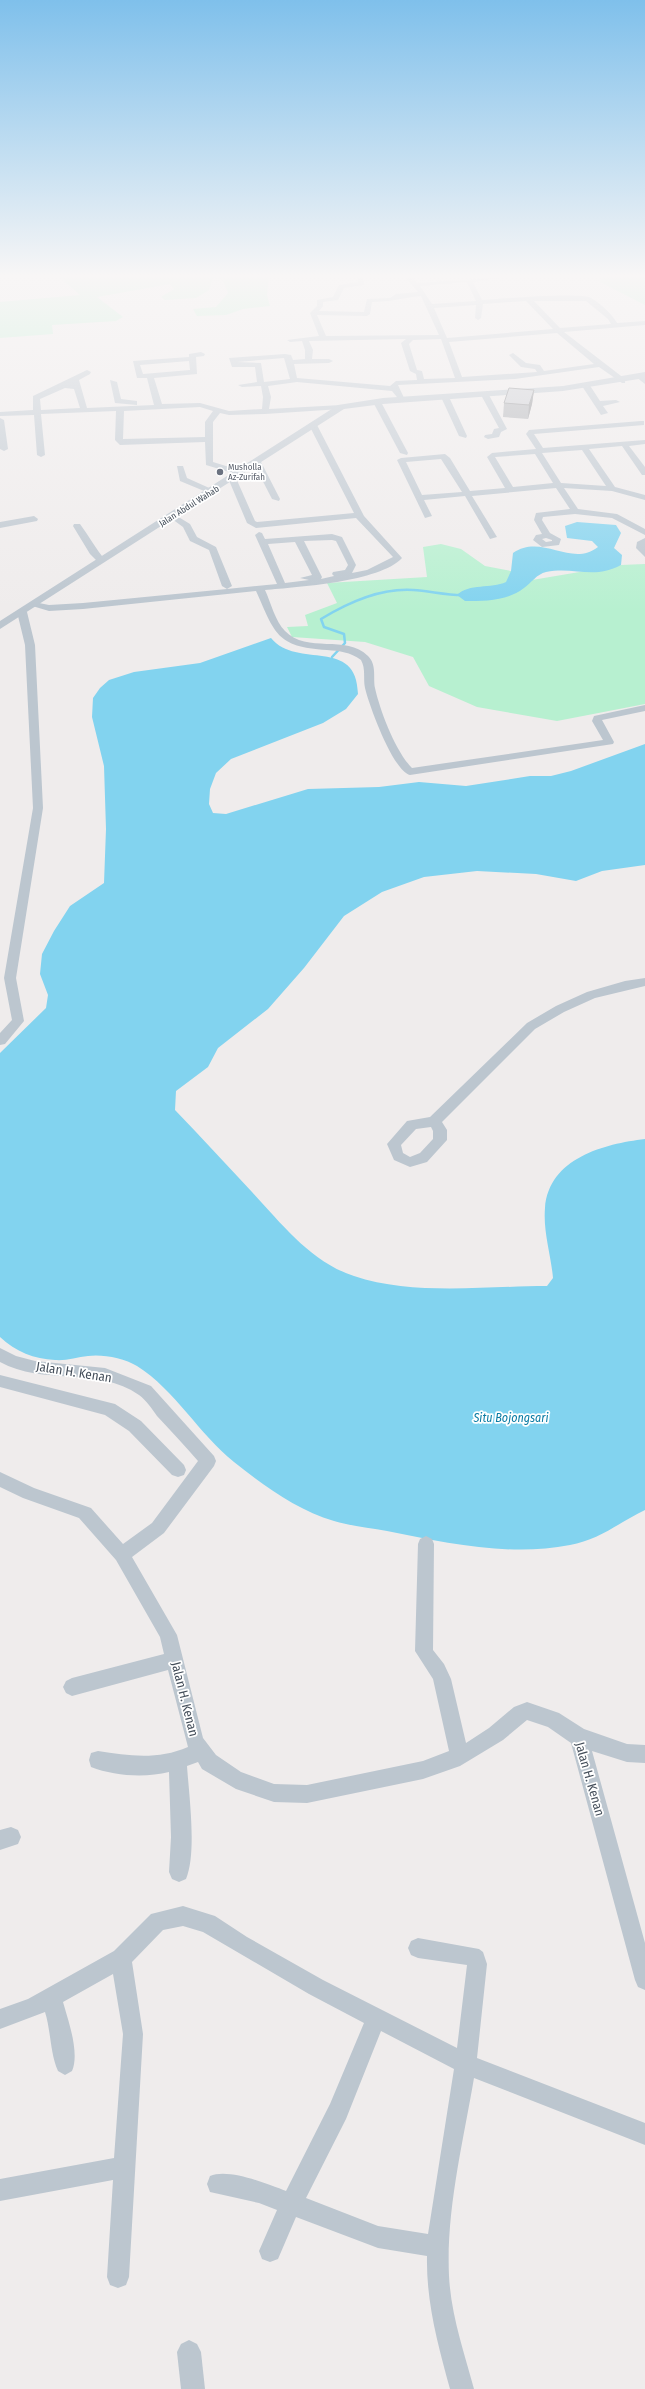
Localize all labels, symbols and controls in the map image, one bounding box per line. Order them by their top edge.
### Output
place label: Musholla Az-Zurifah [228,462,265,482]
marker: Musholla Az-Zurifah [215,467,225,477]
street label: Jalan Abdul Wahab [157,483,221,528]
street label: Jalan H. Kenan [35,1359,113,1385]
water label: Situ Bojongsari [472,1411,549,1425]
street label: Jalan H. Kenan [168,1660,202,1738]
street label: Jalan H. Kenan [572,1740,608,1818]

